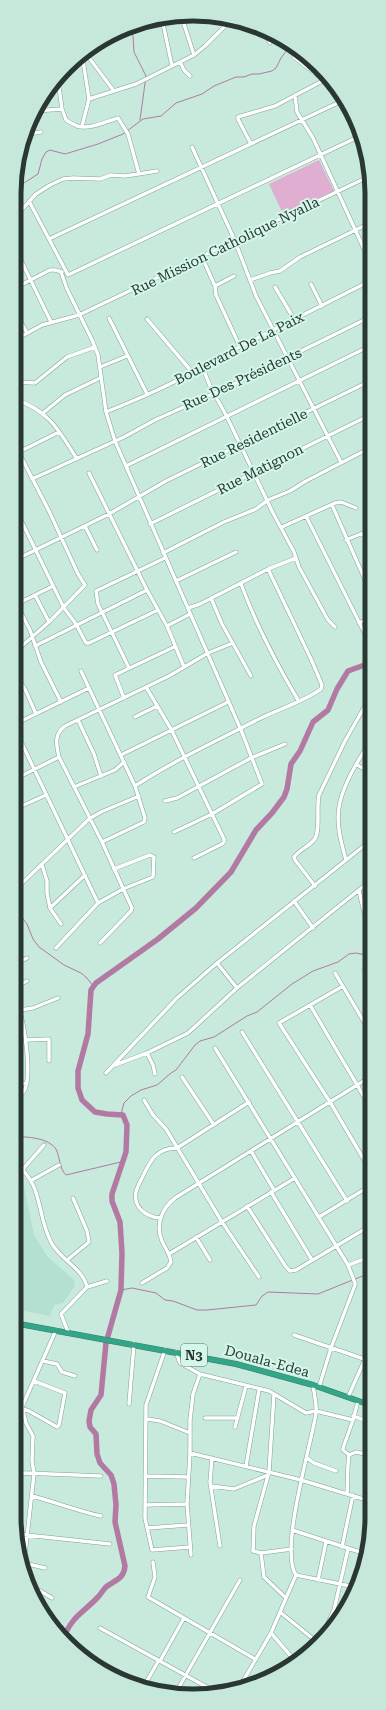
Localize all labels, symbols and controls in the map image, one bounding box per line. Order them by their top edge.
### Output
street label: Rue Mission Catholique Nyalla [128,193,322,299]
street label: Boulevard De La Paix [172,308,306,388]
street label: Rue Des Présidents [180,344,304,414]
street label: Rue Residentielle [198,405,310,471]
street label: Rue Matignon [214,440,306,498]
street label: Douala-Edea [223,1342,312,1380]
road number: N3 [181,1344,207,1366]

